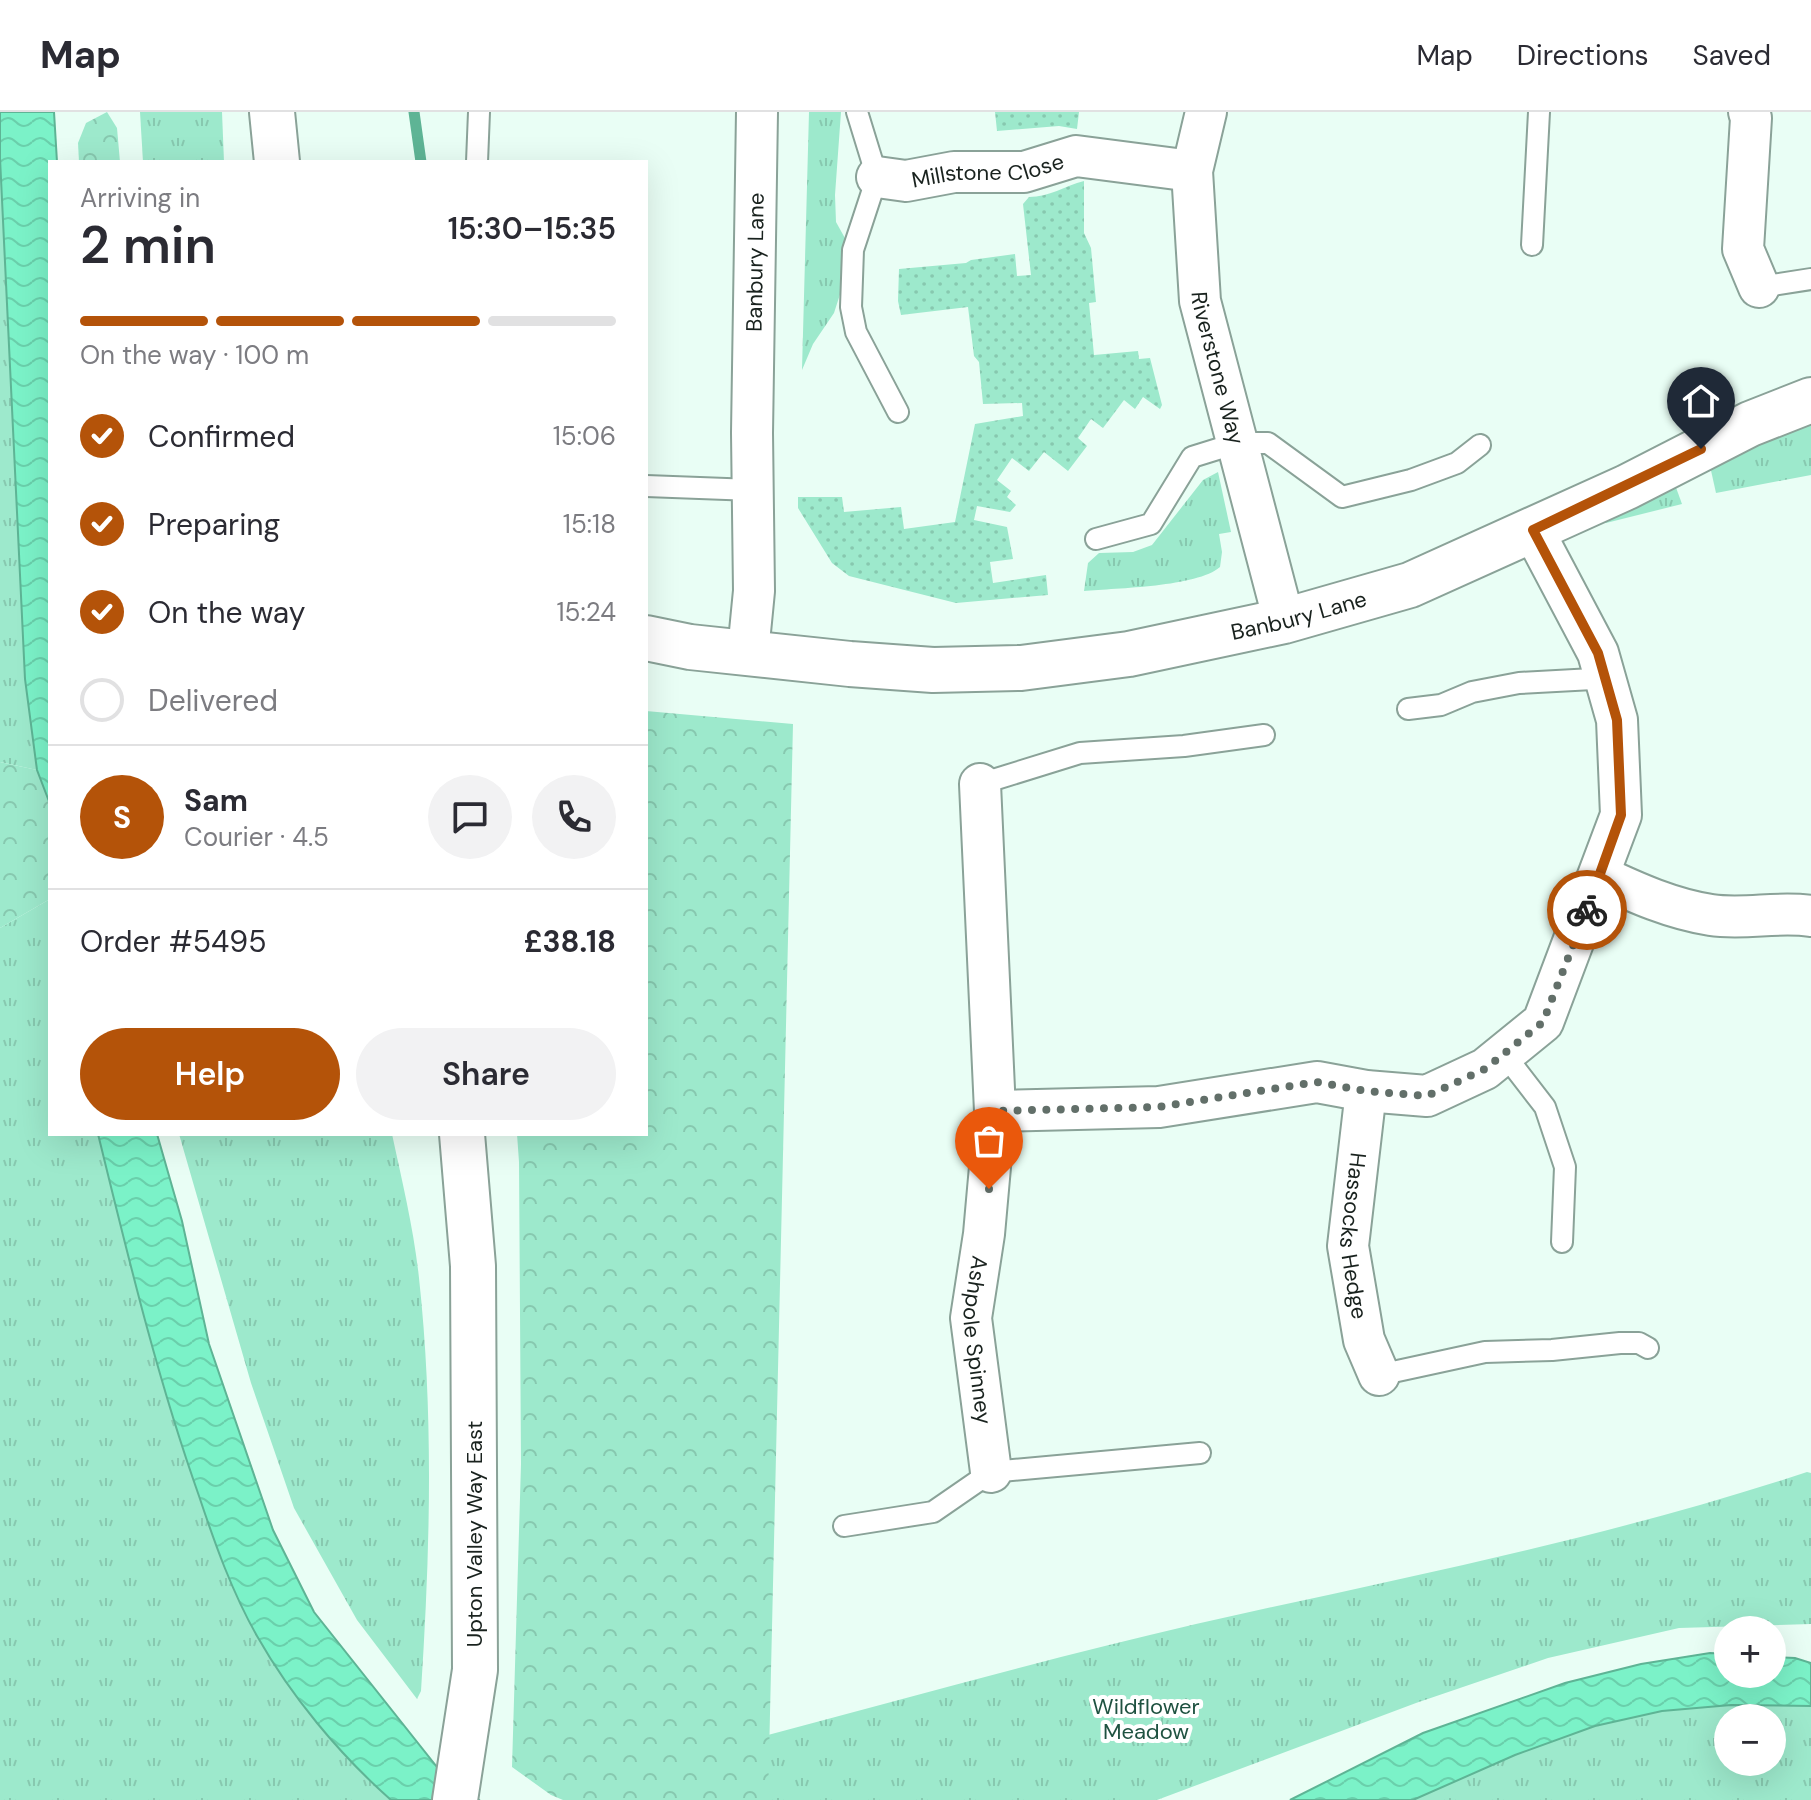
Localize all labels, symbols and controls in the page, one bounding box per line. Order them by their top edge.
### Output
text: Map [40,30,121,80]
text: Map [1416,37,1473,74]
text: Directions [1517,37,1649,74]
text: Saved [1693,37,1771,74]
street label: Millstone Close [909,146,1067,194]
text: Arriving in [80,181,200,215]
street label: Banbury Lane [739,192,770,332]
text: 15:30–15:35 [448,209,616,248]
text: 2 min [80,211,216,279]
street label: Riverstone Way [1185,291,1252,447]
text: On the way · 100 m [80,338,309,372]
pin [1667,367,1735,449]
icon: home [1679,379,1723,423]
icon: check [80,414,124,458]
text: Confirmed [148,417,295,456]
text: 15:06 [553,419,616,453]
icon: check [80,502,124,546]
text: Preparing [148,505,280,544]
text: 15:18 [563,507,616,541]
street label: Banbury Lane [1228,584,1370,646]
icon: check [80,590,124,634]
text: On the way [148,593,305,632]
text: 15:24 [556,595,616,629]
text: Delivered [148,681,278,720]
button: chat [428,775,512,859]
button: phone [532,775,616,859]
text: Sam [184,781,248,820]
text: S [113,798,131,837]
text: Courier · 4.5 [184,820,329,854]
courier [1547,870,1627,950]
icon: bike [1565,888,1609,932]
text: Order #5495 [80,922,266,961]
text: £38.18 [524,922,616,961]
button: Help [80,1028,340,1120]
button: Share [356,1028,616,1120]
pin [955,1107,1023,1189]
icon: bag [967,1119,1011,1163]
street label: Hassocks Hedge [1333,1151,1375,1321]
street label: Ashpole Spinney [956,1254,999,1426]
street label: Upton Valley Way East [460,1421,489,1647]
map controls [1714,1616,1786,1776]
button: + [1714,1616,1786,1688]
park label: Wildflower Meadow [1092,1692,1200,1746]
button: − [1714,1704,1786,1776]

